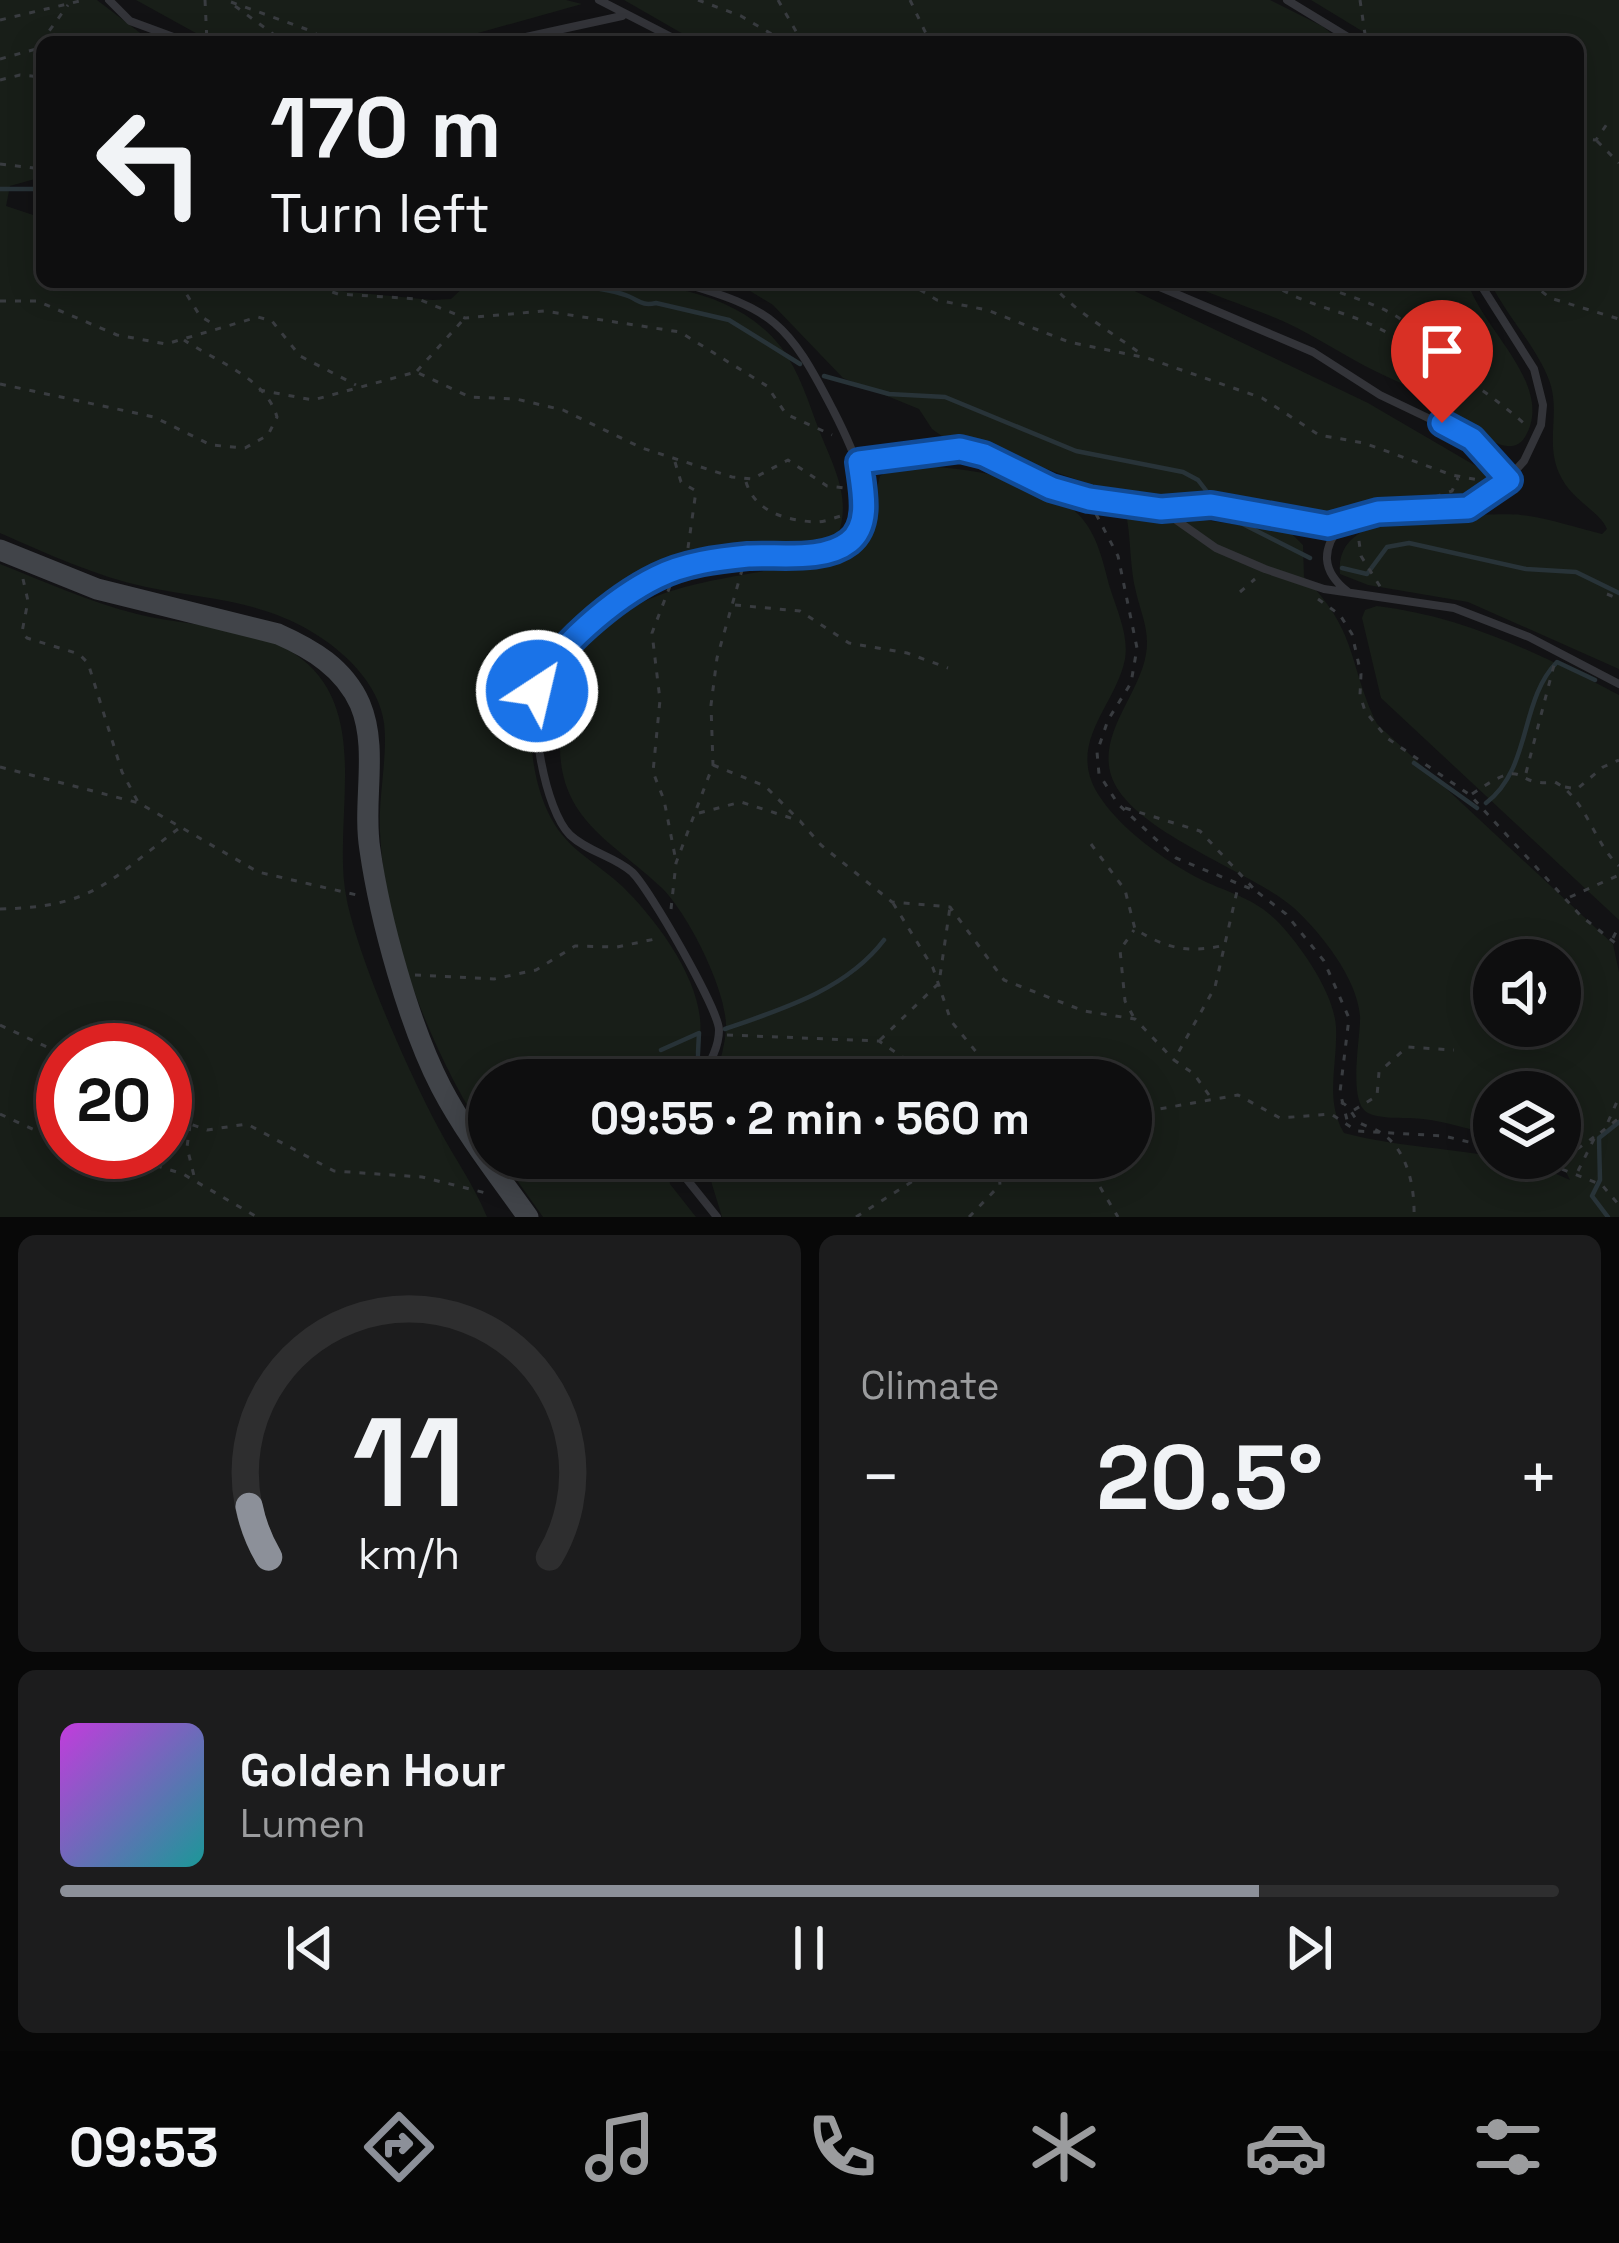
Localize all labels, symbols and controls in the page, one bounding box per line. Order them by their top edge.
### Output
text: 170 m [270,74,502,182]
icon: left [72,84,228,240]
text: Turn left [270,179,490,248]
pin [1391,300,1493,423]
icon: arrive [1409,318,1475,384]
position arrow [474,628,600,754]
map controls [1473,939,1581,1179]
button: sound [1473,939,1581,1047]
speed limit sign: 20 [36,1023,192,1179]
button: layers [1473,1071,1581,1179]
text: 09:55 · 2 min · 560 m [590,1090,1030,1147]
text: Climate [861,1361,1000,1410]
text: 11 [353,1383,466,1542]
text: 20.5° [1096,1420,1323,1535]
text: − [861,1435,901,1519]
text: + [1518,1435,1559,1519]
text: km/h [358,1526,460,1581]
text: Golden Hour [240,1742,506,1799]
text: Lumen [240,1799,366,1848]
icon: previous [277,1915,343,1981]
icon: pause [776,1915,842,1981]
icon: next [1276,1915,1342,1981]
icon: directions [357,2105,441,2189]
icon: music [578,2105,662,2189]
icon: phone [800,2105,884,2189]
icon: climate [1022,2105,1106,2189]
icon: car [1244,2105,1328,2189]
icon: filters [1466,2105,1550,2189]
text: 09:53 [69,2113,219,2182]

